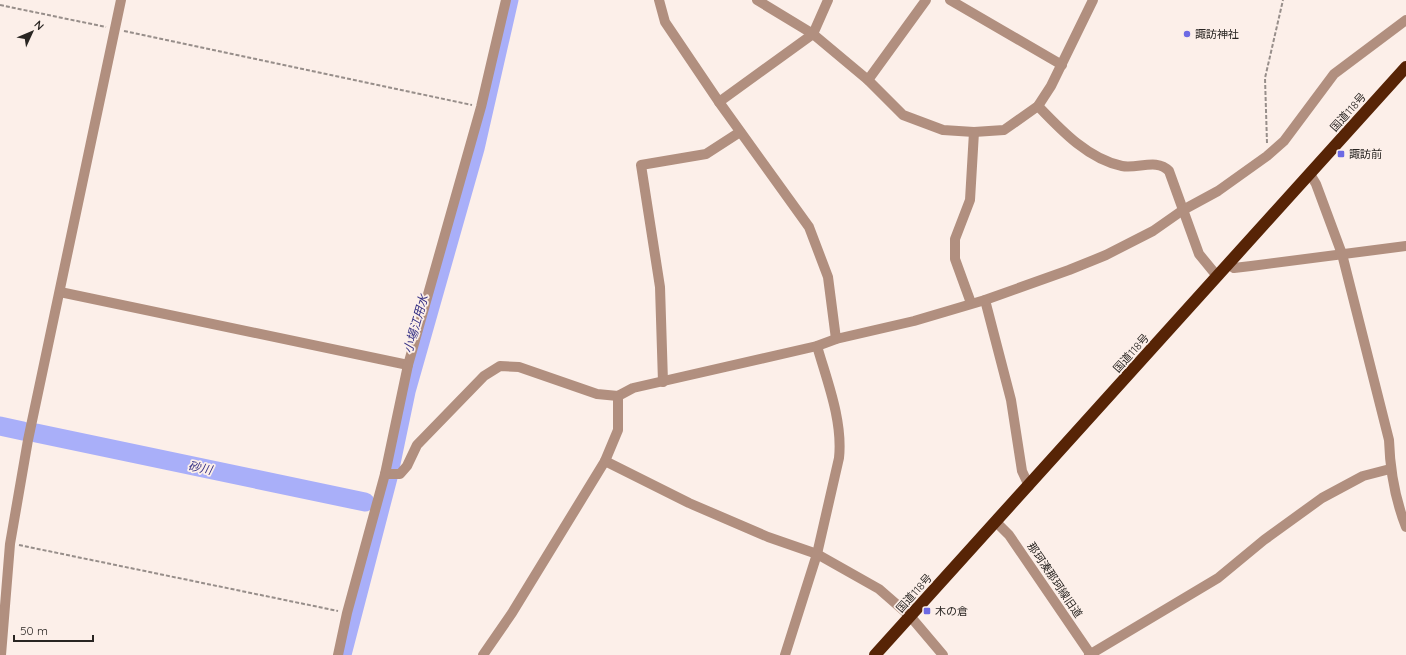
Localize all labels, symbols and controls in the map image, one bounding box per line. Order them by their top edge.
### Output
north arrow [12,12,52,52]
text: N [31,17,47,33]
place label: 諏訪神社 [1195,27,1239,41]
marker: 諏訪神社 [1182,29,1192,39]
street label: 国道118号 [1327,90,1369,134]
place label: 諏訪前 [1349,147,1382,161]
marker: 諏訪前 [1336,149,1346,159]
water label: 小場江用水 [400,291,432,355]
street label: 国道118号 [1110,331,1152,375]
water label: 砂川 [187,458,215,478]
street label: 那珂湊那珂線旧道 [1025,540,1085,620]
street label: 国道118号 [893,571,935,615]
place label: 木の倉 [935,604,968,618]
marker: 木の倉 [922,606,932,616]
scale bar [14,617,93,643]
text: 50 m [20,623,48,638]

